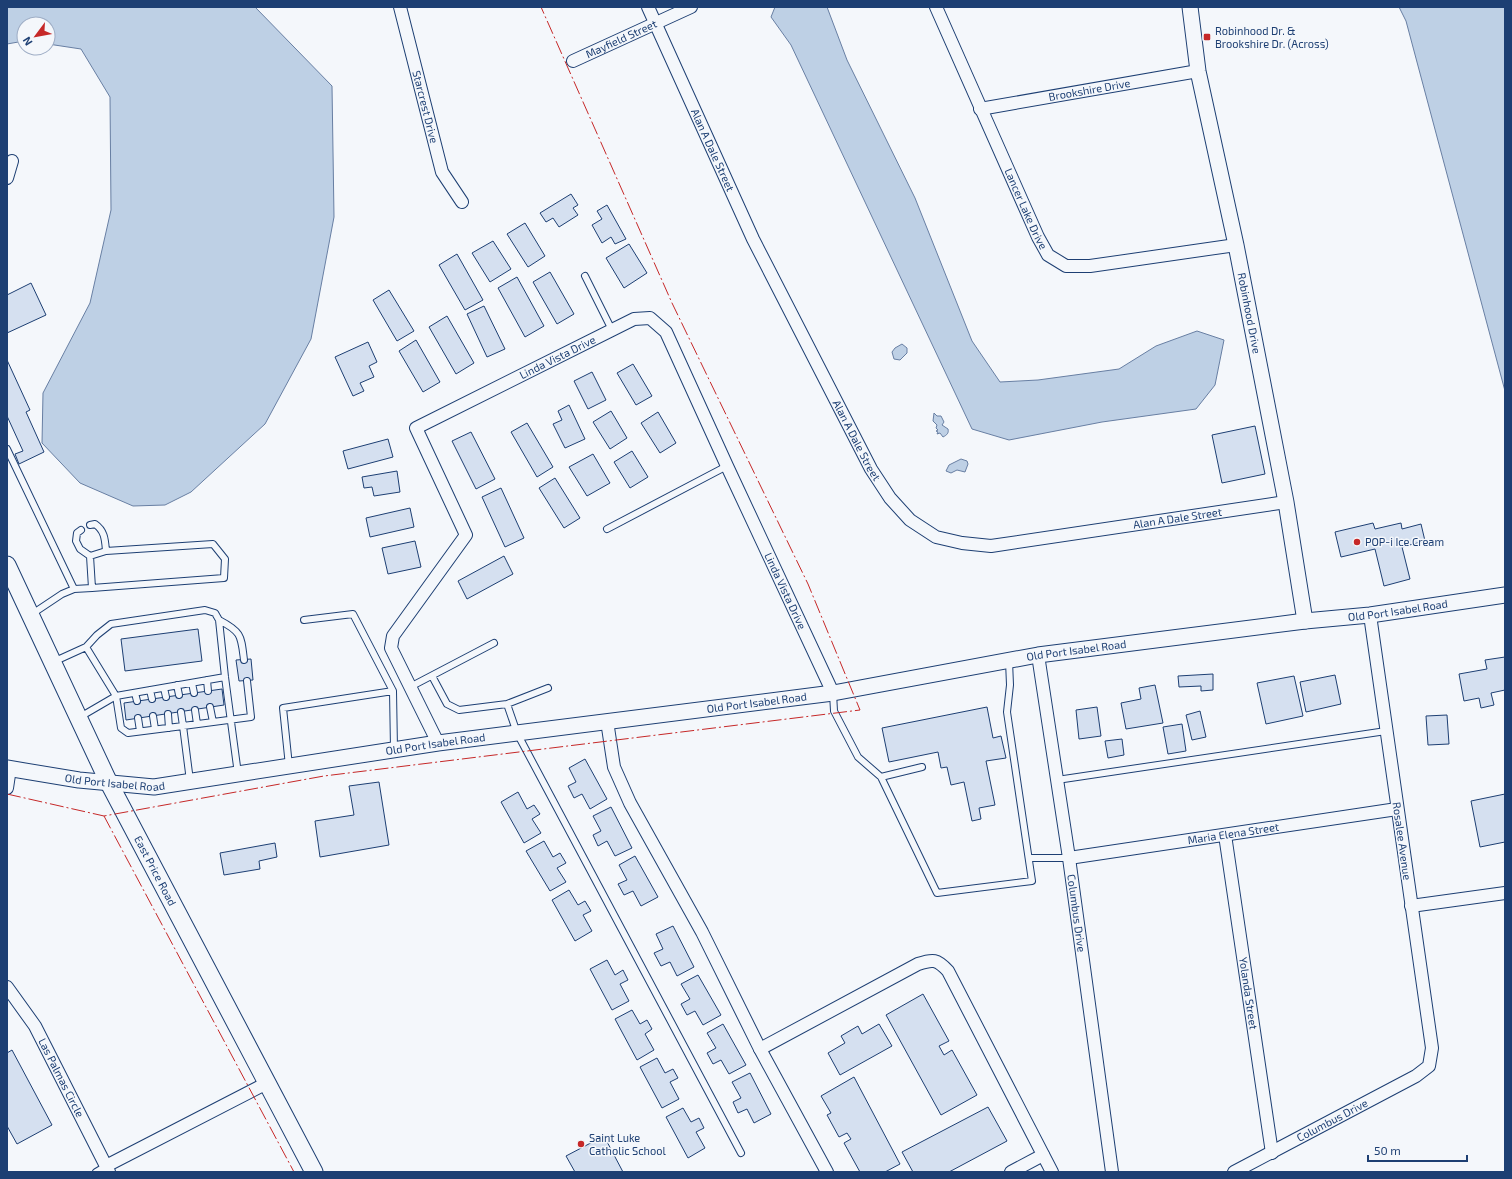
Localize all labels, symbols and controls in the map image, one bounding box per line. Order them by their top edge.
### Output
north arrow [16,16,56,56]
street label: Mayfield Street [583,17,659,60]
place label: Robinhood Dr. & Brookshire Dr. (Across) [1215,24,1329,50]
marker: Robinhood Dr. & Brookshire Dr. (Across) [1202,32,1212,42]
text: N [19,35,35,48]
street label: Starcrest Drive [410,69,441,145]
street label: Brookshire Drive [1047,76,1131,103]
street label: Alan A Dale Street [689,106,738,193]
street label: Lancer Lake Drive [1002,166,1051,252]
street label: Robinhood Drive [1236,271,1264,355]
street label: Linda Vista Drive [517,332,597,381]
street label: Alan A Dale Street [831,397,884,483]
street label: Alan A Dale Street [1132,505,1223,531]
place label: POP-i Ice Cream [1365,535,1444,548]
marker: POP-i Ice Cream [1352,537,1362,547]
street label: Linda Vista Drive [762,550,809,631]
street label: Old Port Isabel Road [1347,597,1449,623]
street label: Old Port Isabel Road [1025,637,1127,663]
street label: Old Port Isabel Road [706,689,807,715]
street label: Old Port Isabel Road [384,730,486,757]
street label: Old Port Isabel Road [64,771,166,793]
street label: Rosalee Avenue [1391,801,1414,881]
street label: Maria Elena Street [1187,820,1280,846]
street label: East Price Road [132,833,179,908]
street label: Columbus Drive [1065,873,1089,953]
street label: Yolanda Street [1237,956,1261,1030]
street label: Las Palmas Circle [36,1036,87,1119]
street label: Columbus Drive [1294,1096,1370,1144]
place label: Saint Luke Catholic School [589,1131,666,1157]
scale bar [1368,1137,1467,1163]
marker: Saint Luke Catholic School [576,1139,586,1149]
text: 50 m [1374,1143,1401,1157]

